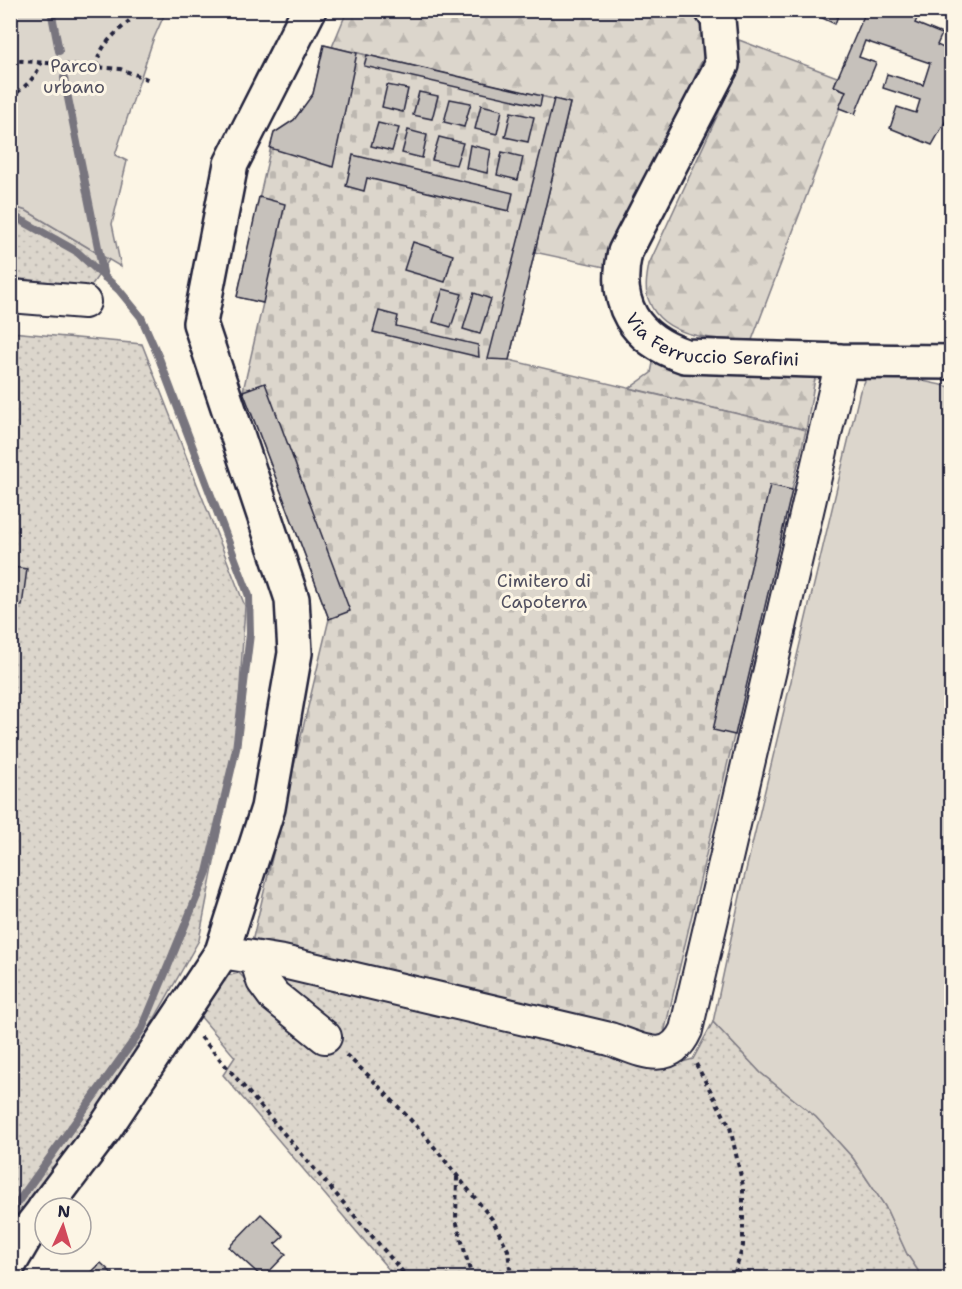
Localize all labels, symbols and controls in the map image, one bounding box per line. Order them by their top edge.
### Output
park label: Parco urbano [43,54,105,99]
street label: Via Ferruccio Serafini [620,308,799,372]
park label: Cimitero di Capoterra [497,569,591,614]
north arrow [33,1196,93,1256]
text: N [57,1201,71,1222]

